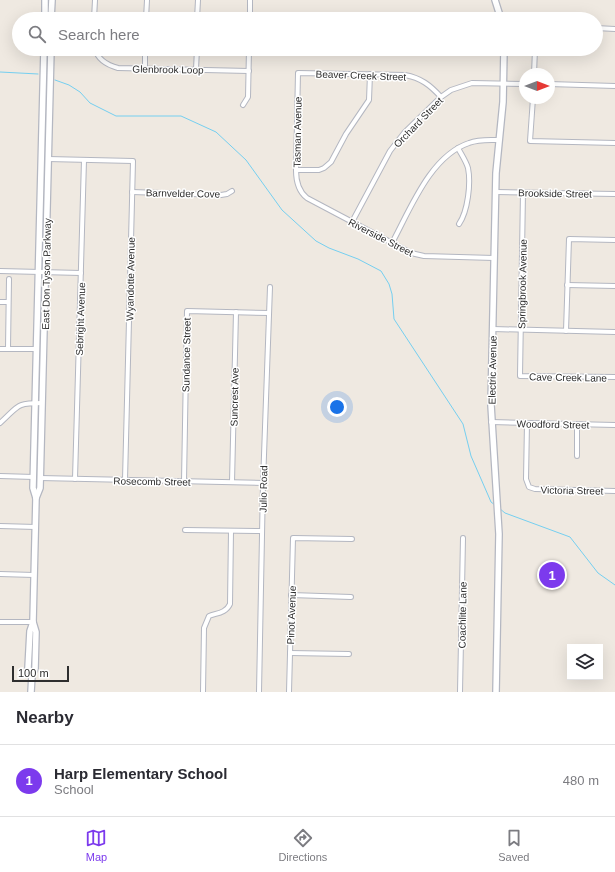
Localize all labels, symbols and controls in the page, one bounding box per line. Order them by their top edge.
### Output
search box [12,12,603,56]
icon: search [26,23,48,45]
text: Search here [58,26,140,43]
street label: Glenbrook Loop [132,63,204,76]
street label: Beaver Creek Street [316,68,407,83]
north arrow [519,68,555,104]
street label: Orchard Street [392,95,445,150]
street label: Tasman Avenue [291,96,304,168]
street label: Barnvelder Cove [146,187,221,200]
street label: Brookside Street [518,187,592,200]
street label: Riverside Street [347,216,415,259]
street label: East Don Tyson Parkway [40,218,53,330]
street label: Wyandotte Avenue [124,237,137,321]
street label: Springbrook Avenue [516,239,529,329]
street label: Sebright Avenue [74,282,87,356]
street label: Sundance Street [180,317,193,392]
street label: Electric Avenue [486,335,499,404]
street label: Suncrest Ave [228,367,241,426]
street label: Cave Creek Lane [529,371,607,384]
your location [327,397,347,417]
street label: Woodford Street [517,418,590,431]
street label: Julio Road [258,465,269,513]
street label: Rosecomb Street [113,475,191,488]
street label: Victoria Street [541,484,604,497]
pin: 1 [539,560,565,590]
street label: Coachlite Lane [456,581,469,648]
street label: Pinot Avenue [285,585,298,645]
map controls [567,644,603,680]
button: layers [567,644,603,680]
scale bar [12,664,69,683]
text: 100 m [18,667,49,679]
text: Nearby [16,708,74,727]
text: Harp Elementary School [54,765,227,782]
text: 1 [25,773,33,788]
text: 480 m [563,773,599,788]
text: School [54,782,94,797]
tab: Map [85,827,107,863]
tab: Directions [278,827,327,863]
tab: Saved [498,827,529,863]

